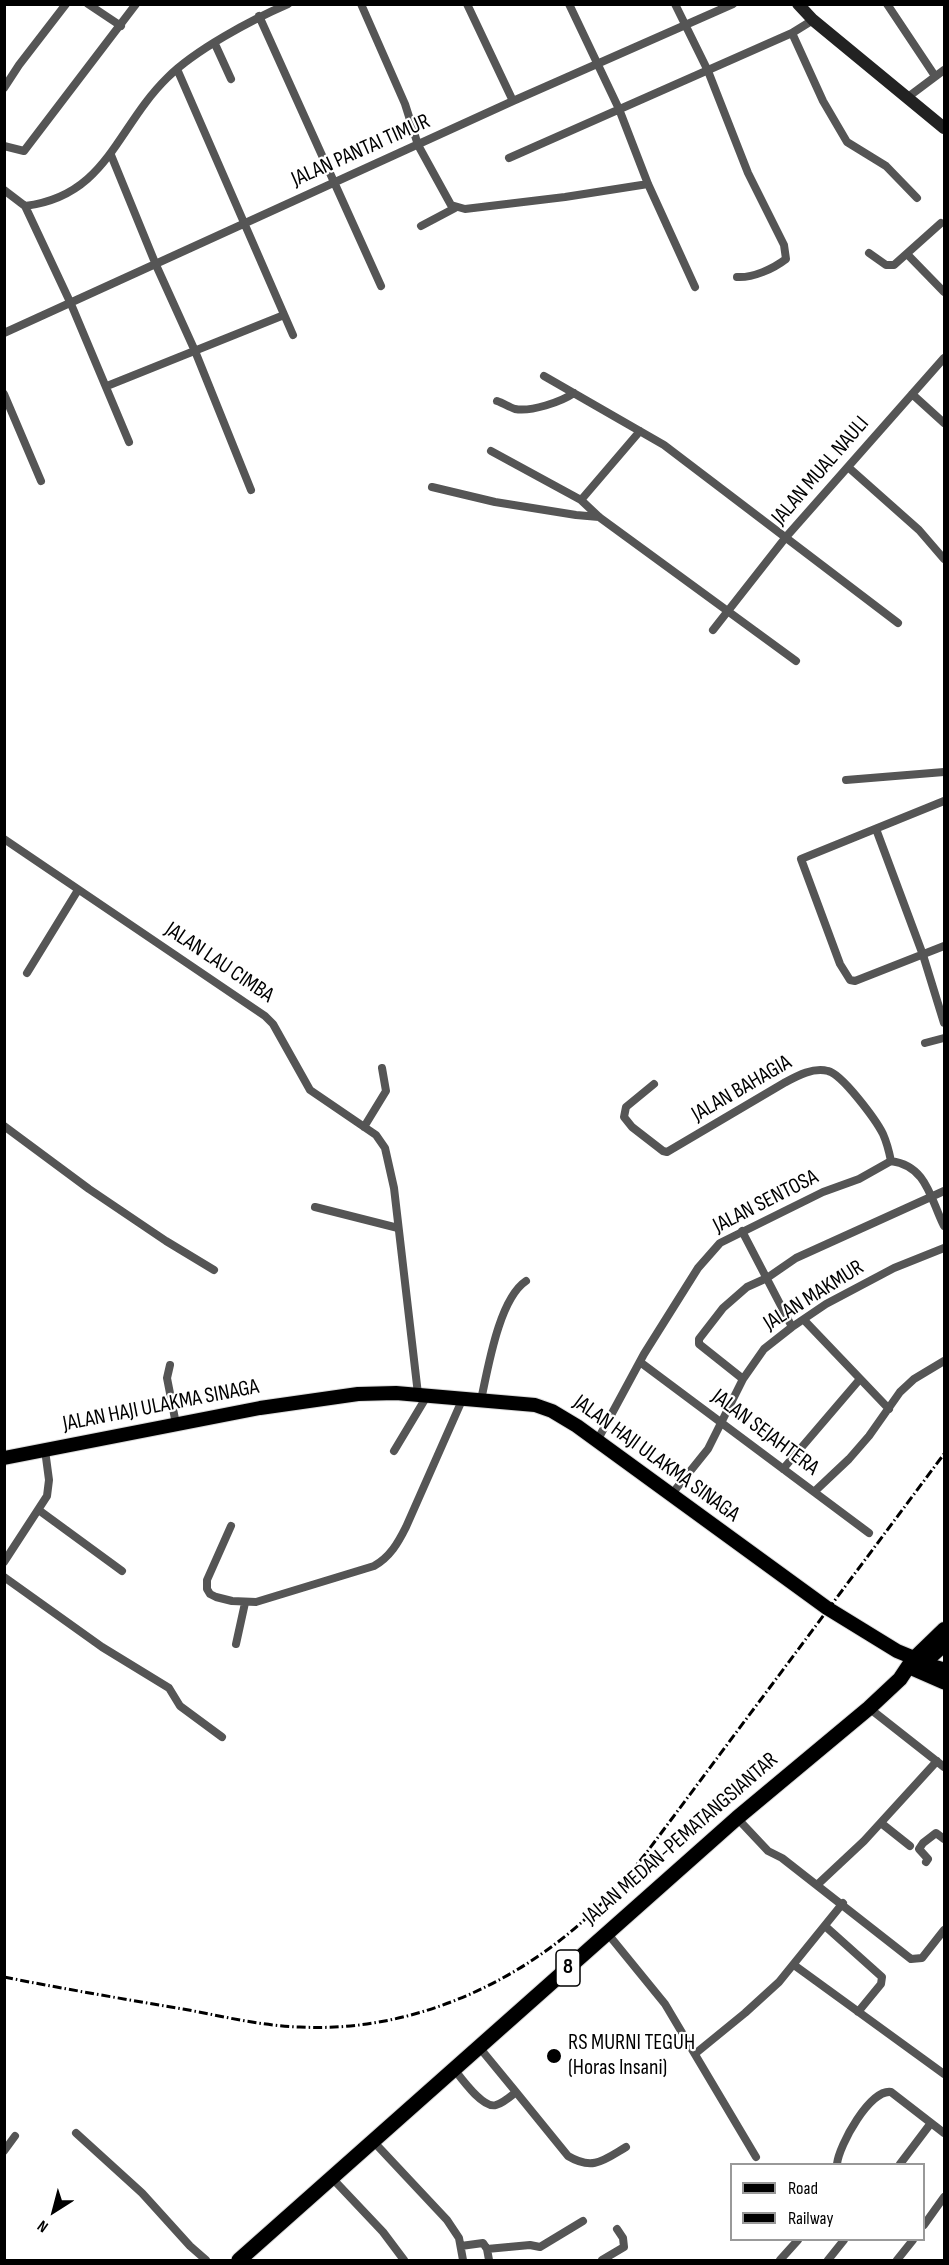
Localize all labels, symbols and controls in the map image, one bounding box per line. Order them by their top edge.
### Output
street label: JALAN PANTAI TIMUR [288,109,434,193]
street label: JALAN MUAL NAULI [767,411,875,531]
street label: JALAN LAU CIMBA [159,917,279,1009]
street label: JALAN BAHAGIA [687,1050,797,1128]
street label: JALAN SENTOSA [709,1164,823,1240]
street label: JALAN MAKMUR [759,1255,869,1337]
street label: JALAN HAJI ULAKMA SINAGA [61,1374,261,1438]
street label: JALAN SEJAHTERA [706,1384,824,1482]
street label: JALAN HAJI ULAKMA SINAGA [568,1390,744,1528]
street label: JALAN MEDAN-PEMATANGSIANTAR [578,1747,784,1931]
road number: 8 [556,1950,580,1986]
place label: RS MURNI TEGUH (Horas Insani) [568,2030,695,2082]
marker: RS MURNI TEGUH (Horas Insani) [545,2047,563,2065]
legend [730,2163,925,2241]
text: Road [788,2178,818,2199]
north arrow [24,2181,84,2241]
text: Railway [788,2208,833,2229]
text: N [34,2216,52,2236]

